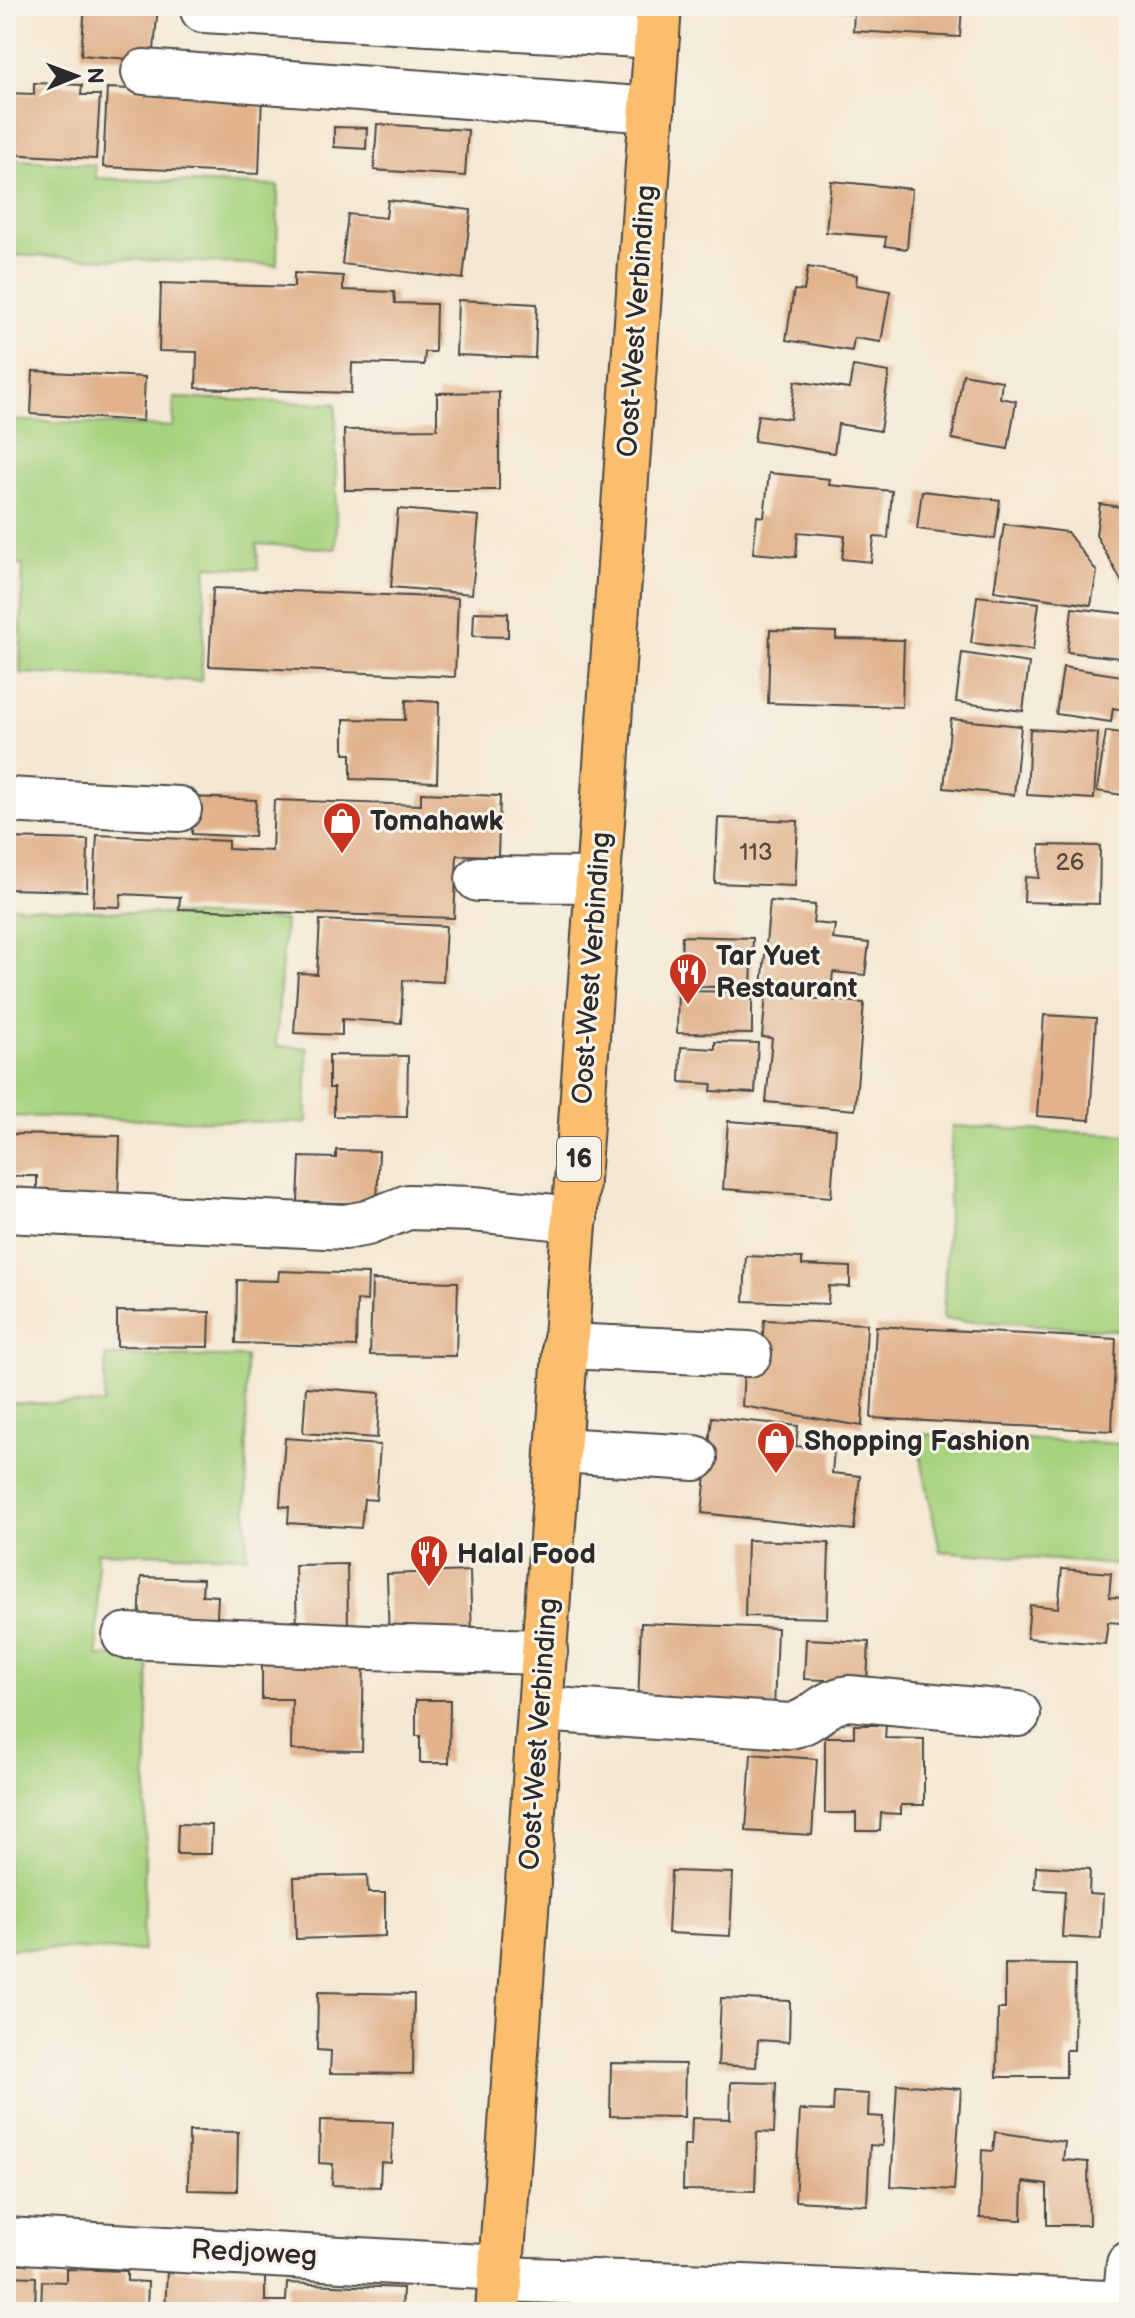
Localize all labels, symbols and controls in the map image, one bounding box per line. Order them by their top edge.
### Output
north arrow [36,36,116,116]
text: N [81,67,108,84]
street label: Oost-West Verbinding [611,184,663,458]
shop icon: Tomahawk [321,800,363,855]
place label: Tomahawk [370,805,503,838]
street label: Oost-West Verbinding [566,831,618,1105]
house number: 113 [739,838,773,867]
house number: 26 [1056,848,1084,877]
place label: Tar Yuet Restaurant [716,940,857,1005]
restaurant icon: Tar Yuet Restaurant [667,951,709,1006]
road number: 16 [557,1137,601,1181]
shop icon: Shopping Fashion [755,1420,797,1475]
place label: Shopping Fashion [804,1425,1030,1458]
restaurant icon: Halal Food [408,1533,450,1588]
place label: Halal Food [457,1538,596,1571]
street label: Oost-West Verbinding [513,1597,565,1871]
street label: Redjoweg [190,2233,318,2273]

